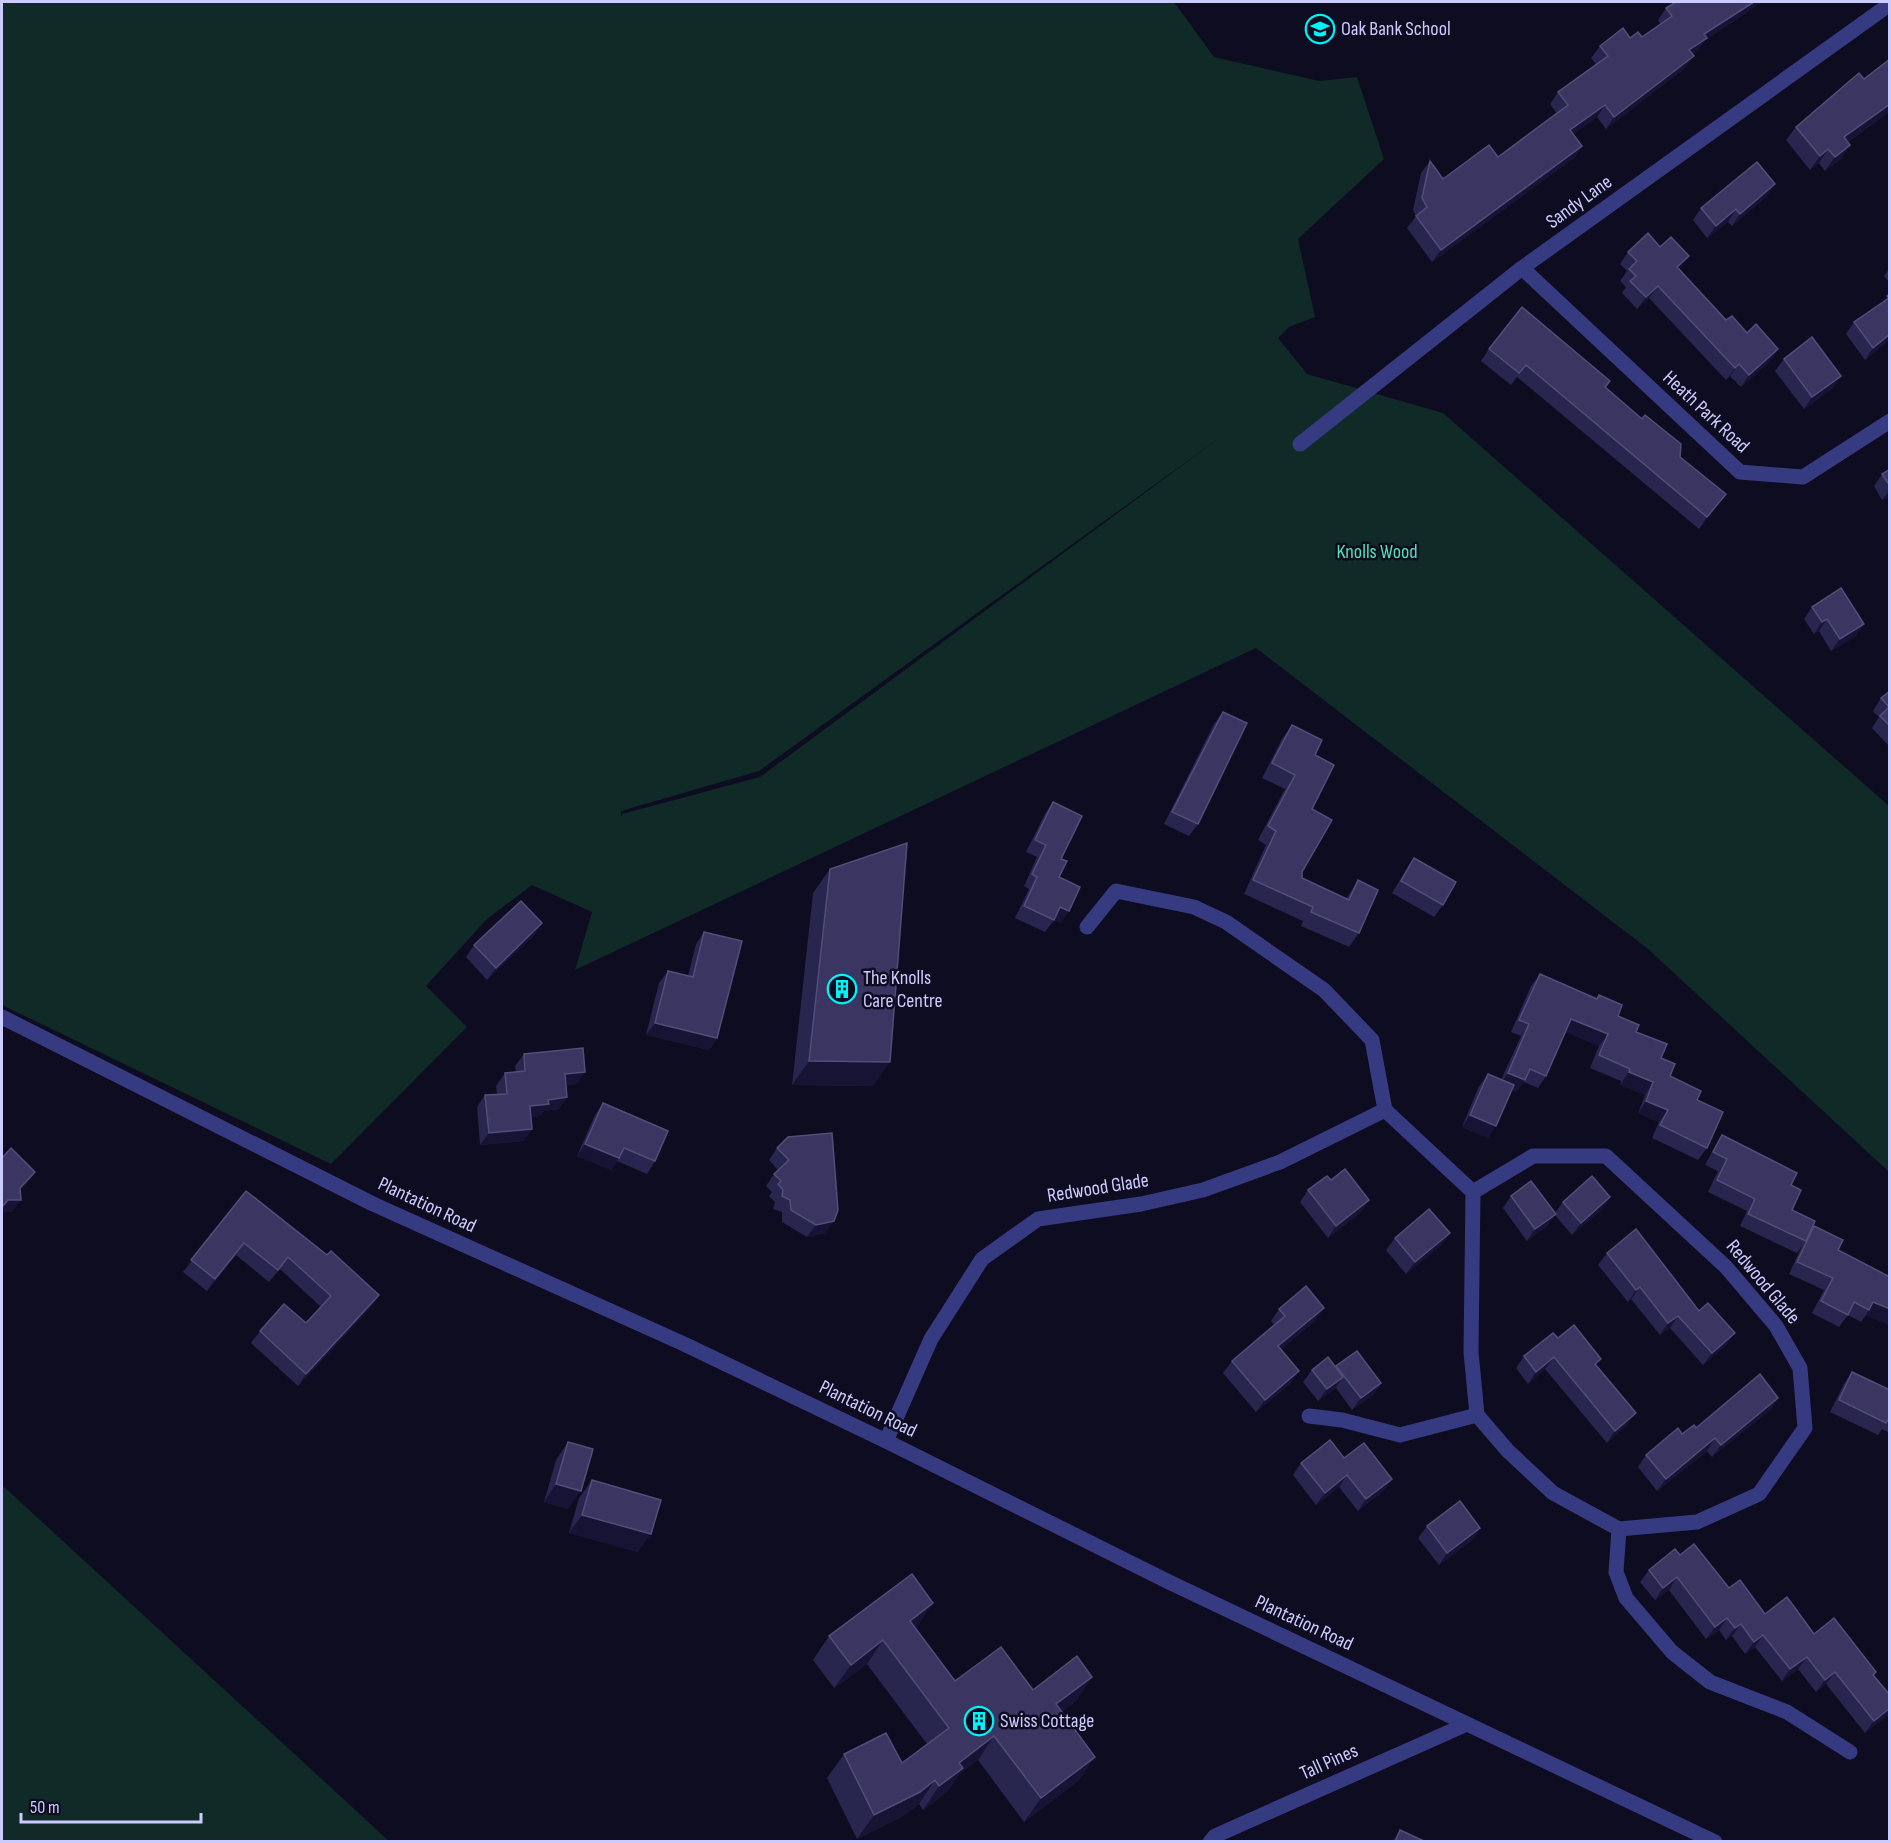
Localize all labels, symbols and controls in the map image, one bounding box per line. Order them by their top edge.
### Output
school or university icon: Oak Bank School [1304,13,1336,45]
place label: Oak Bank School [1341,17,1451,41]
street label: Sandy Lane [1541,170,1617,234]
street label: Heath Park Road [1658,366,1754,458]
park label: Knolls Wood [1336,540,1418,564]
place label: The Knolls Care Centre [863,966,943,1013]
building icon: The Knolls Care Centre [826,973,858,1005]
street label: Redwood Glade [1046,1168,1150,1208]
street label: Plantation Road [374,1172,480,1238]
street label: Redwood Glade [1721,1235,1805,1329]
street label: Plantation Road [815,1375,921,1443]
street label: Plantation Road [1251,1590,1357,1656]
building icon: Swiss Cottage [963,1705,995,1737]
place label: Swiss Cottage [1000,1709,1094,1733]
street label: Tall Pines [1296,1739,1362,1785]
scale bar [21,1786,201,1824]
text: 50 m [30,1797,60,1818]

